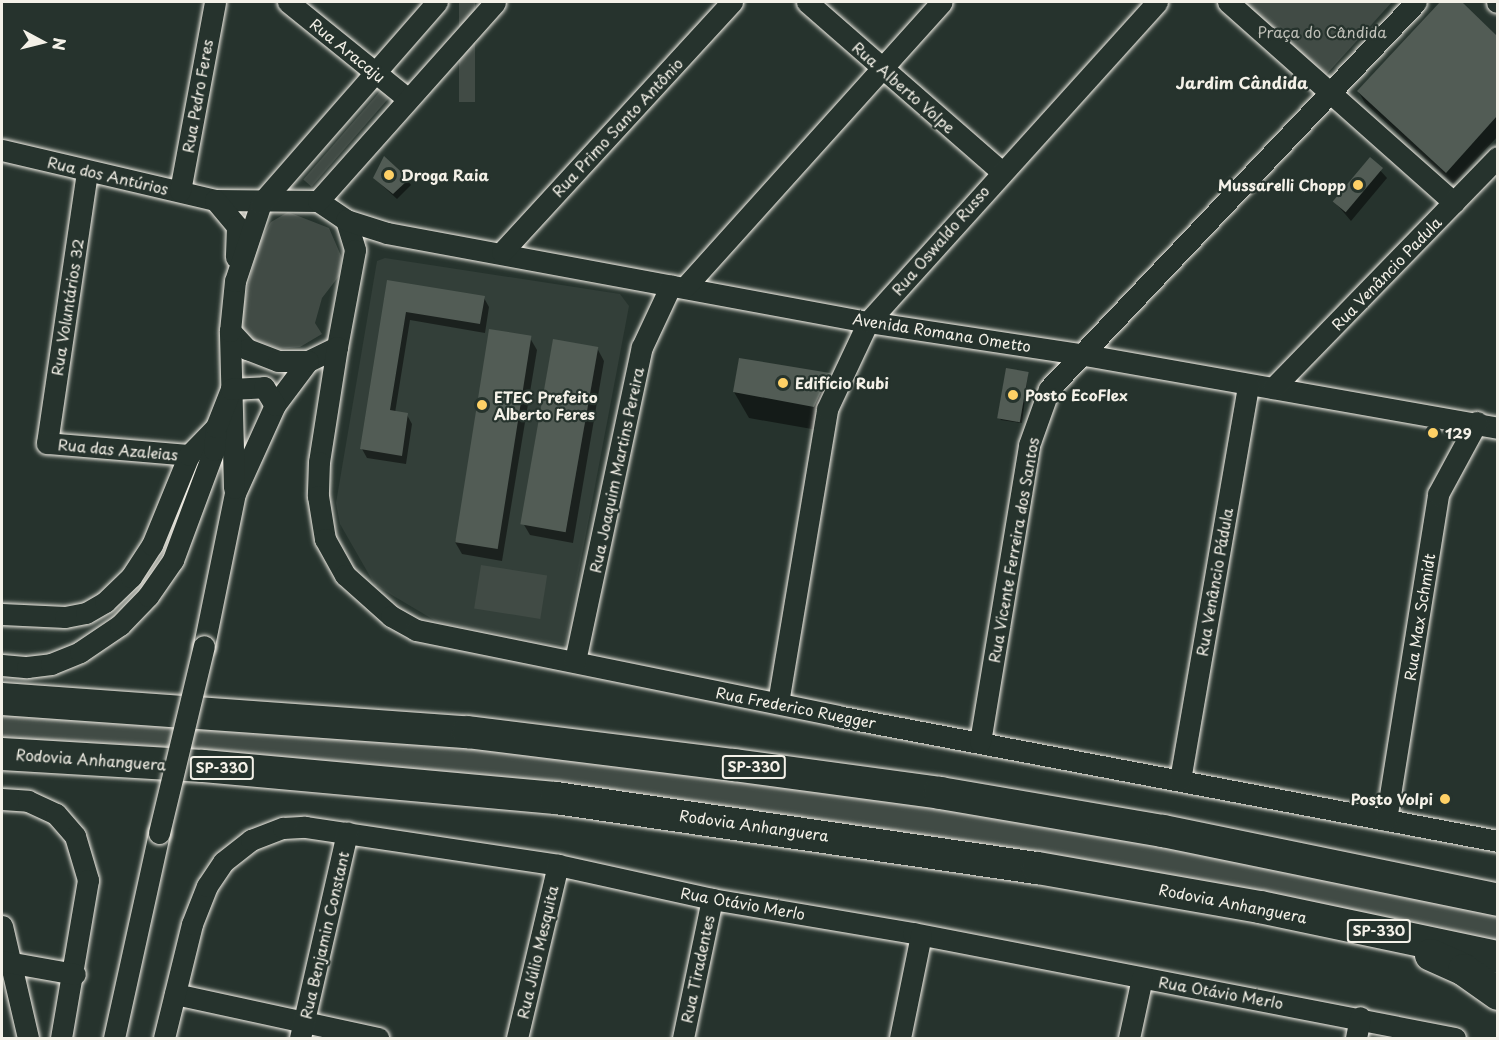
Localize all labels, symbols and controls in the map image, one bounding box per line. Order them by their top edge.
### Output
north arrow [12,12,72,72]
street label: Rua Aracaju [307,14,389,86]
park label: Praça do Cândida [1257,23,1387,41]
text: N [47,36,73,52]
street label: Rua Pedro Feres [178,37,216,155]
street label: Rua Alberto Volpe [849,37,959,137]
street label: Rua Primo Santo Antônio [548,53,686,201]
district label: Jardim Cândida [1176,72,1308,92]
street label: Rua dos Antúrios [46,152,170,198]
place label: Droga Raia [401,166,489,184]
marker: Droga Raia [382,168,396,182]
place label: Mussarelli Chopp [1217,176,1346,194]
marker: Mussarelli Chopp [1351,178,1365,192]
street label: Rua Oswaldo Russo [887,181,993,299]
street label: Rua Venâncio Padula [1327,212,1445,334]
street label: Rua Voluntários 32 [47,237,87,377]
street label: Avenida Romana Ometto [852,309,1032,355]
street label: Rua Joaquim Martins Pereira [585,364,647,576]
place label: Edifício Rubi [795,374,889,392]
marker: Edifício Rubi [776,376,790,390]
place label: Posto EcoFlex [1025,386,1126,404]
place label: ETEC Prefeito Alberto Feres [494,387,599,422]
marker: Posto EcoFlex [1006,388,1020,402]
marker: ETEC Prefeito Alberto Feres [475,398,489,412]
place label: 129 [1445,424,1472,442]
marker: 129 [1426,426,1440,440]
street label: Rua Vicente Ferreira dos Santos [984,434,1042,666]
street label: Rua das Azaleias [56,435,180,463]
street label: Rua Venâncio Pádula [1192,506,1236,658]
street label: Rua Max Schmidt [1400,552,1438,682]
street label: Rua Frederico Ruegger [714,683,878,731]
street label: Rodovia Anhanguera [15,745,167,773]
road number: SP-330 [721,756,787,778]
road number: SP-330 [189,757,255,779]
place label: Posto Volpi [1351,790,1433,808]
marker: Posto Volpi [1438,792,1452,806]
street label: Rodovia Anhanguera [678,806,830,844]
street label: Rua Benjamin Constant [296,849,352,1021]
street label: Rodovia Anhanguera [1157,880,1309,926]
street label: Rua Júlio Mesquita [513,882,561,1022]
street label: Rua Otávio Merlo [679,883,807,923]
street label: Rua Tiradentes [677,913,717,1025]
road number: SP-330 [1346,920,1412,942]
street label: Rua Otávio Merlo [1157,972,1285,1012]

